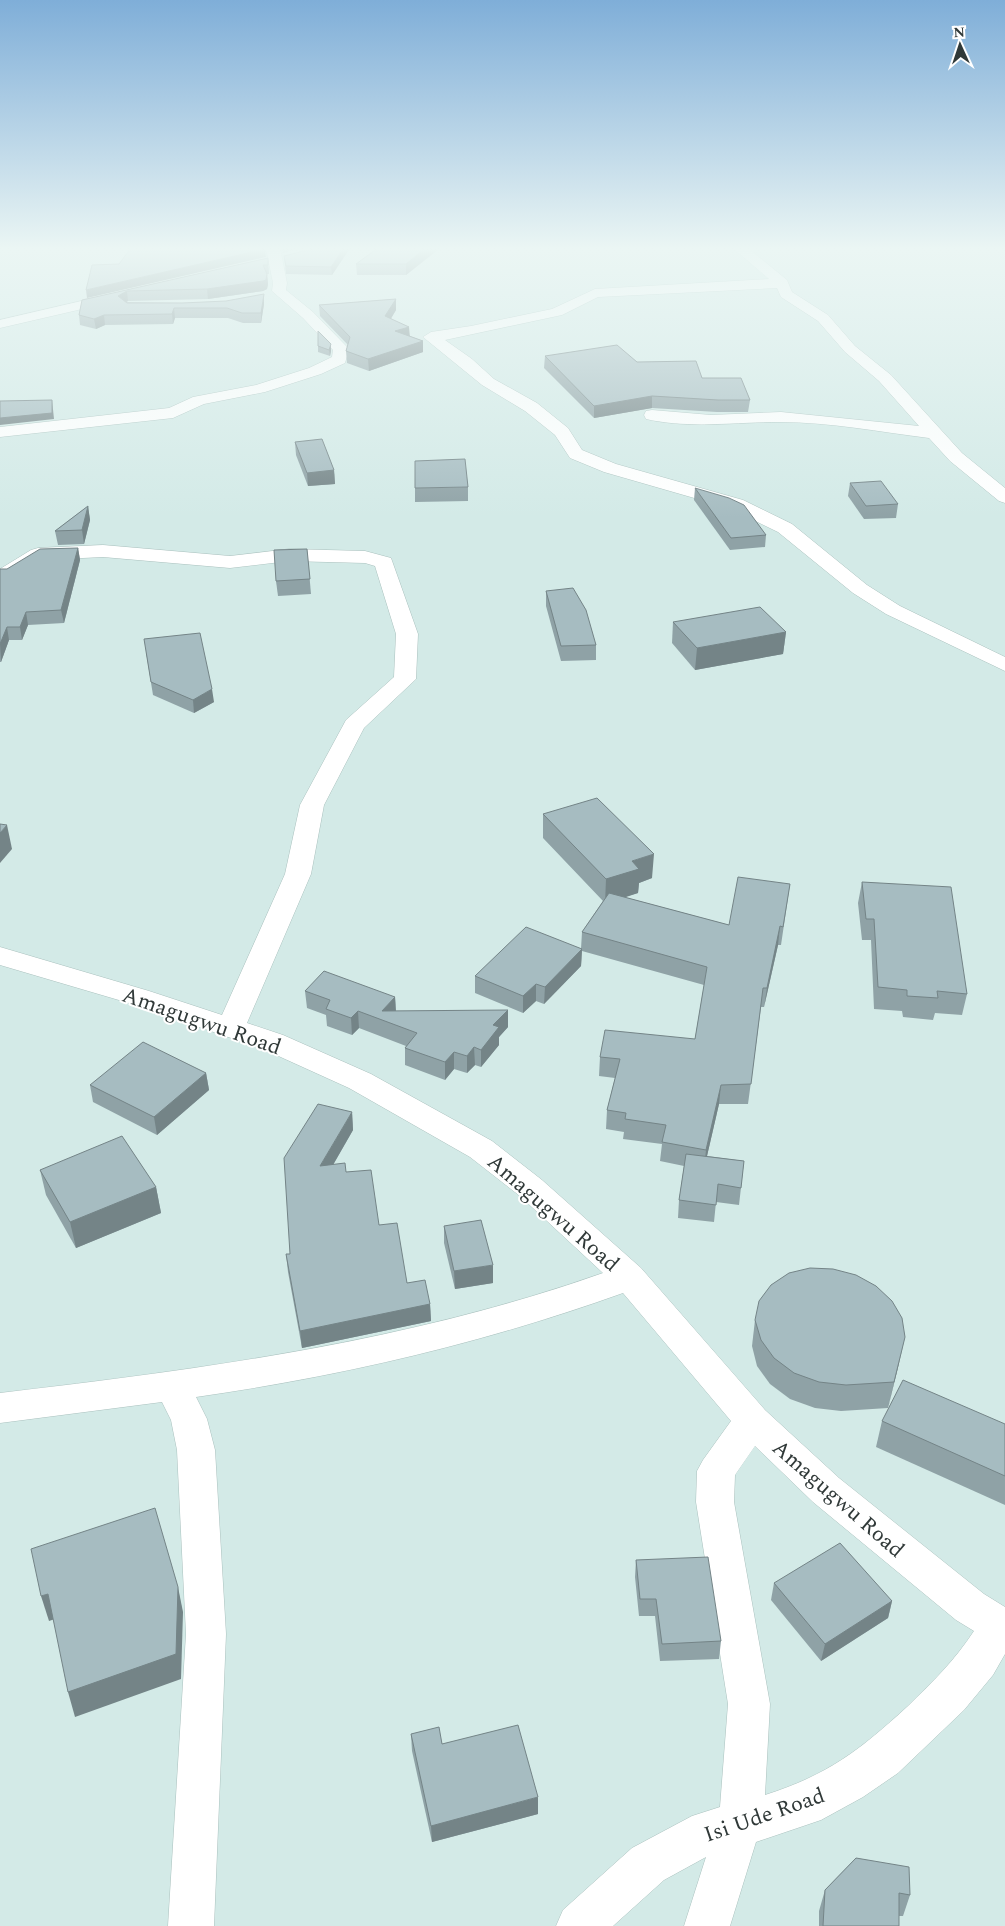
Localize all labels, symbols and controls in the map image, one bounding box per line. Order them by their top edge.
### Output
north arrow [935,20,985,70]
text: N [953,22,966,43]
street label: Amagugwu Road [118,979,286,1064]
street label: Amagugwu Road [479,1146,627,1280]
street label: Amagugwu Road [764,1432,912,1566]
street label: Isi Ude Road [700,1779,829,1852]

